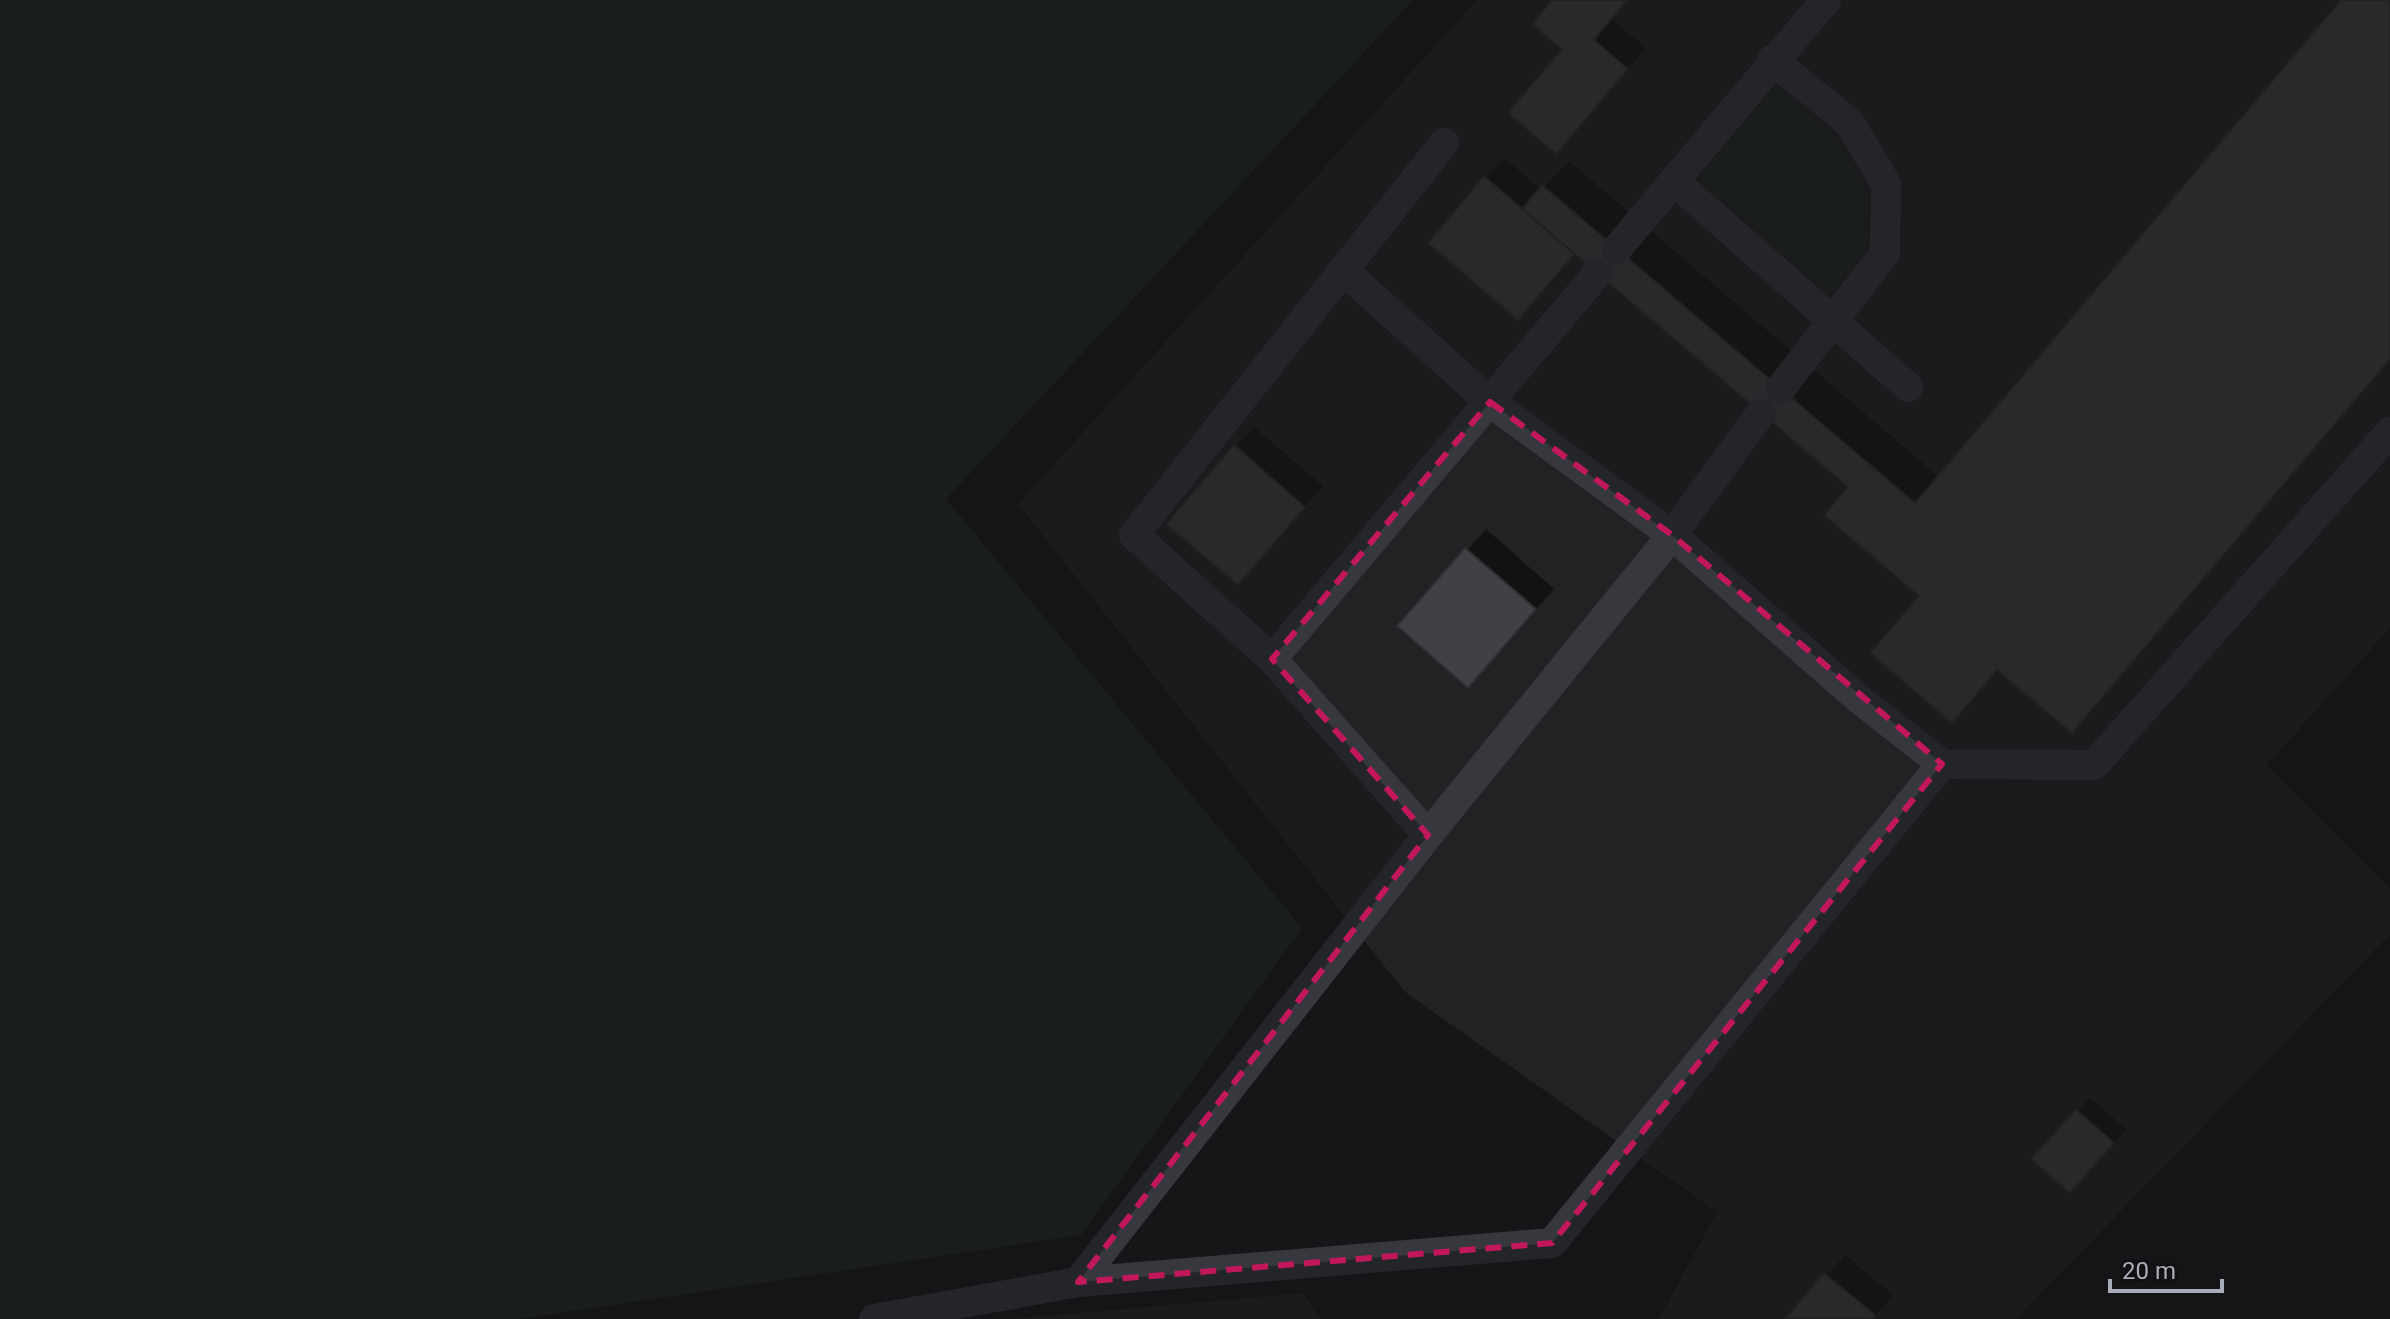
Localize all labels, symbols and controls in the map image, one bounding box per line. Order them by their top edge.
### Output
scale bar [2110,1243,2222,1293]
text: 20 m [2122,1257,2176,1285]

